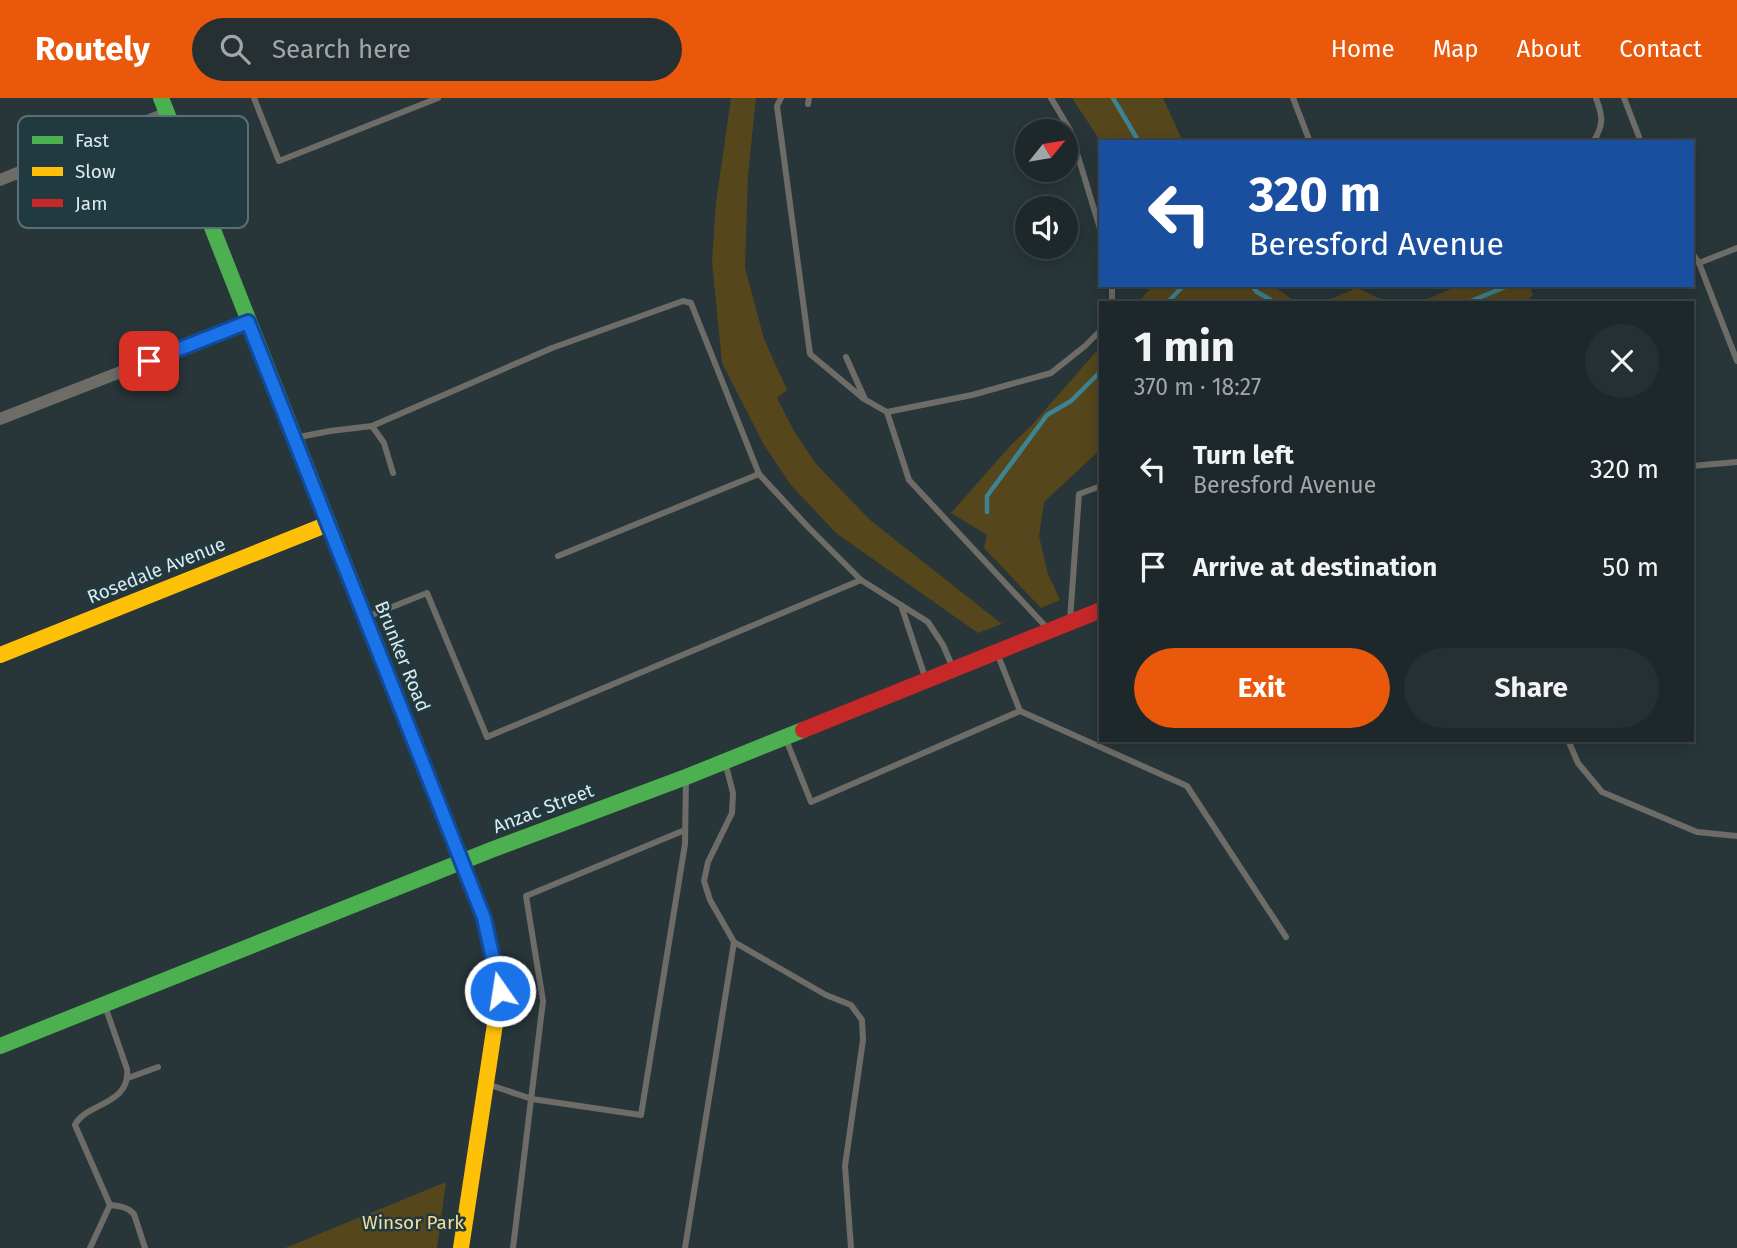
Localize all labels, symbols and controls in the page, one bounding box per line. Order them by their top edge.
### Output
search box [192,18,682,81]
text: Routely [35,29,150,69]
icon: search [216,30,254,68]
text: Search here [272,34,411,65]
text: Home [1331,35,1395,63]
text: Map [1433,35,1479,63]
text: About [1517,35,1581,63]
text: Contact [1619,35,1702,63]
legend [18,116,248,228]
north arrow [1015,119,1078,182]
map controls [1015,119,1078,259]
text: Fast [75,129,109,152]
text: Slow [75,160,116,183]
text: 320 m [1249,165,1381,224]
icon: left [1134,168,1225,259]
text: Jam [75,192,107,215]
button: sound [1015,196,1078,259]
text: Beresford Avenue [1249,225,1504,263]
text: 1 min [1134,322,1235,372]
button: close [1585,324,1659,398]
pin [119,331,179,391]
icon: arrive [130,342,168,380]
text: 370 m · 18:27 [1134,373,1261,401]
text: Turn left [1193,440,1294,471]
icon: left [1134,450,1172,488]
text: 320 m [1590,454,1659,485]
text: Beresford Avenue [1193,471,1376,499]
street label: Rosedale Avenue [84,532,229,609]
icon: arrive [1134,548,1172,586]
text: Arrive at destination [1193,552,1437,583]
text: 50 m [1602,552,1659,583]
street label: Brunker Road [370,598,435,715]
button: Exit [1134,648,1390,728]
button: Share [1404,648,1659,728]
street label: Anzac Street [490,779,597,838]
position arrow [463,954,537,1028]
park label: Winsor Park [362,1211,464,1234]

